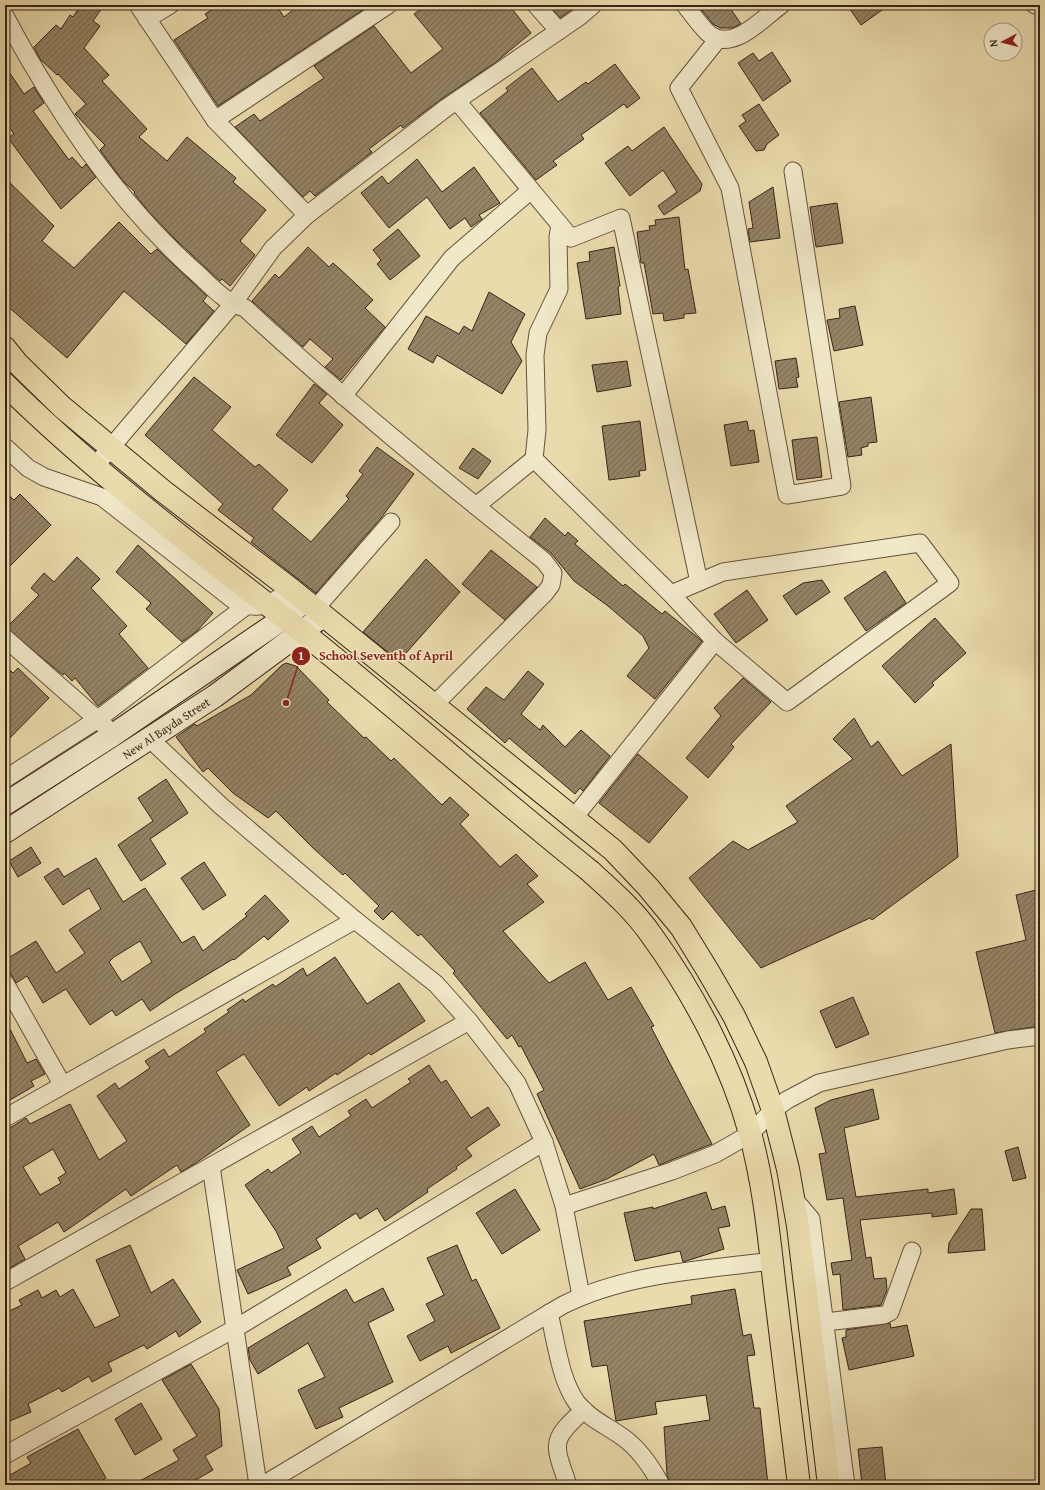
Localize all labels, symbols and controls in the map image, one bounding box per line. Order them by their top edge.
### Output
north arrow [983,22,1023,62]
text: N [985,38,1001,48]
callout: School Seventh of April [291,643,461,668]
text: School Seventh of April [319,646,453,665]
text: 1 [298,647,304,664]
street label: New Al Bayda Street [119,693,214,763]

